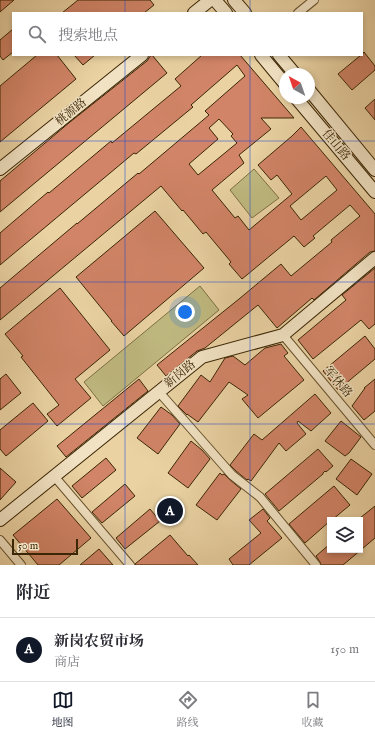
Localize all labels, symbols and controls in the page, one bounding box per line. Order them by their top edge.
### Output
search box [12,12,363,56]
icon: search [26,23,48,45]
text: 搜索地点 [58,26,118,45]
north arrow [279,68,315,104]
street label: 桃源路 [52,95,90,129]
street label: 佳山路 [319,126,353,164]
your location [175,302,195,322]
street label: 新岗路 [161,357,199,391]
street label: 军休路 [321,363,355,401]
pin: A [157,496,183,526]
map controls [327,517,363,553]
button: layers [327,517,363,553]
scale bar [12,537,78,556]
text: 50 m [18,539,38,553]
text: 附近 [16,583,50,604]
text: 新岗农贸市场 [54,632,144,651]
text: A [25,641,33,658]
text: 150 m [330,641,359,658]
text: 商店 [54,654,80,671]
tab: 地图 [52,689,74,730]
tab: 路线 [177,689,199,730]
tab: 收藏 [302,689,324,730]

